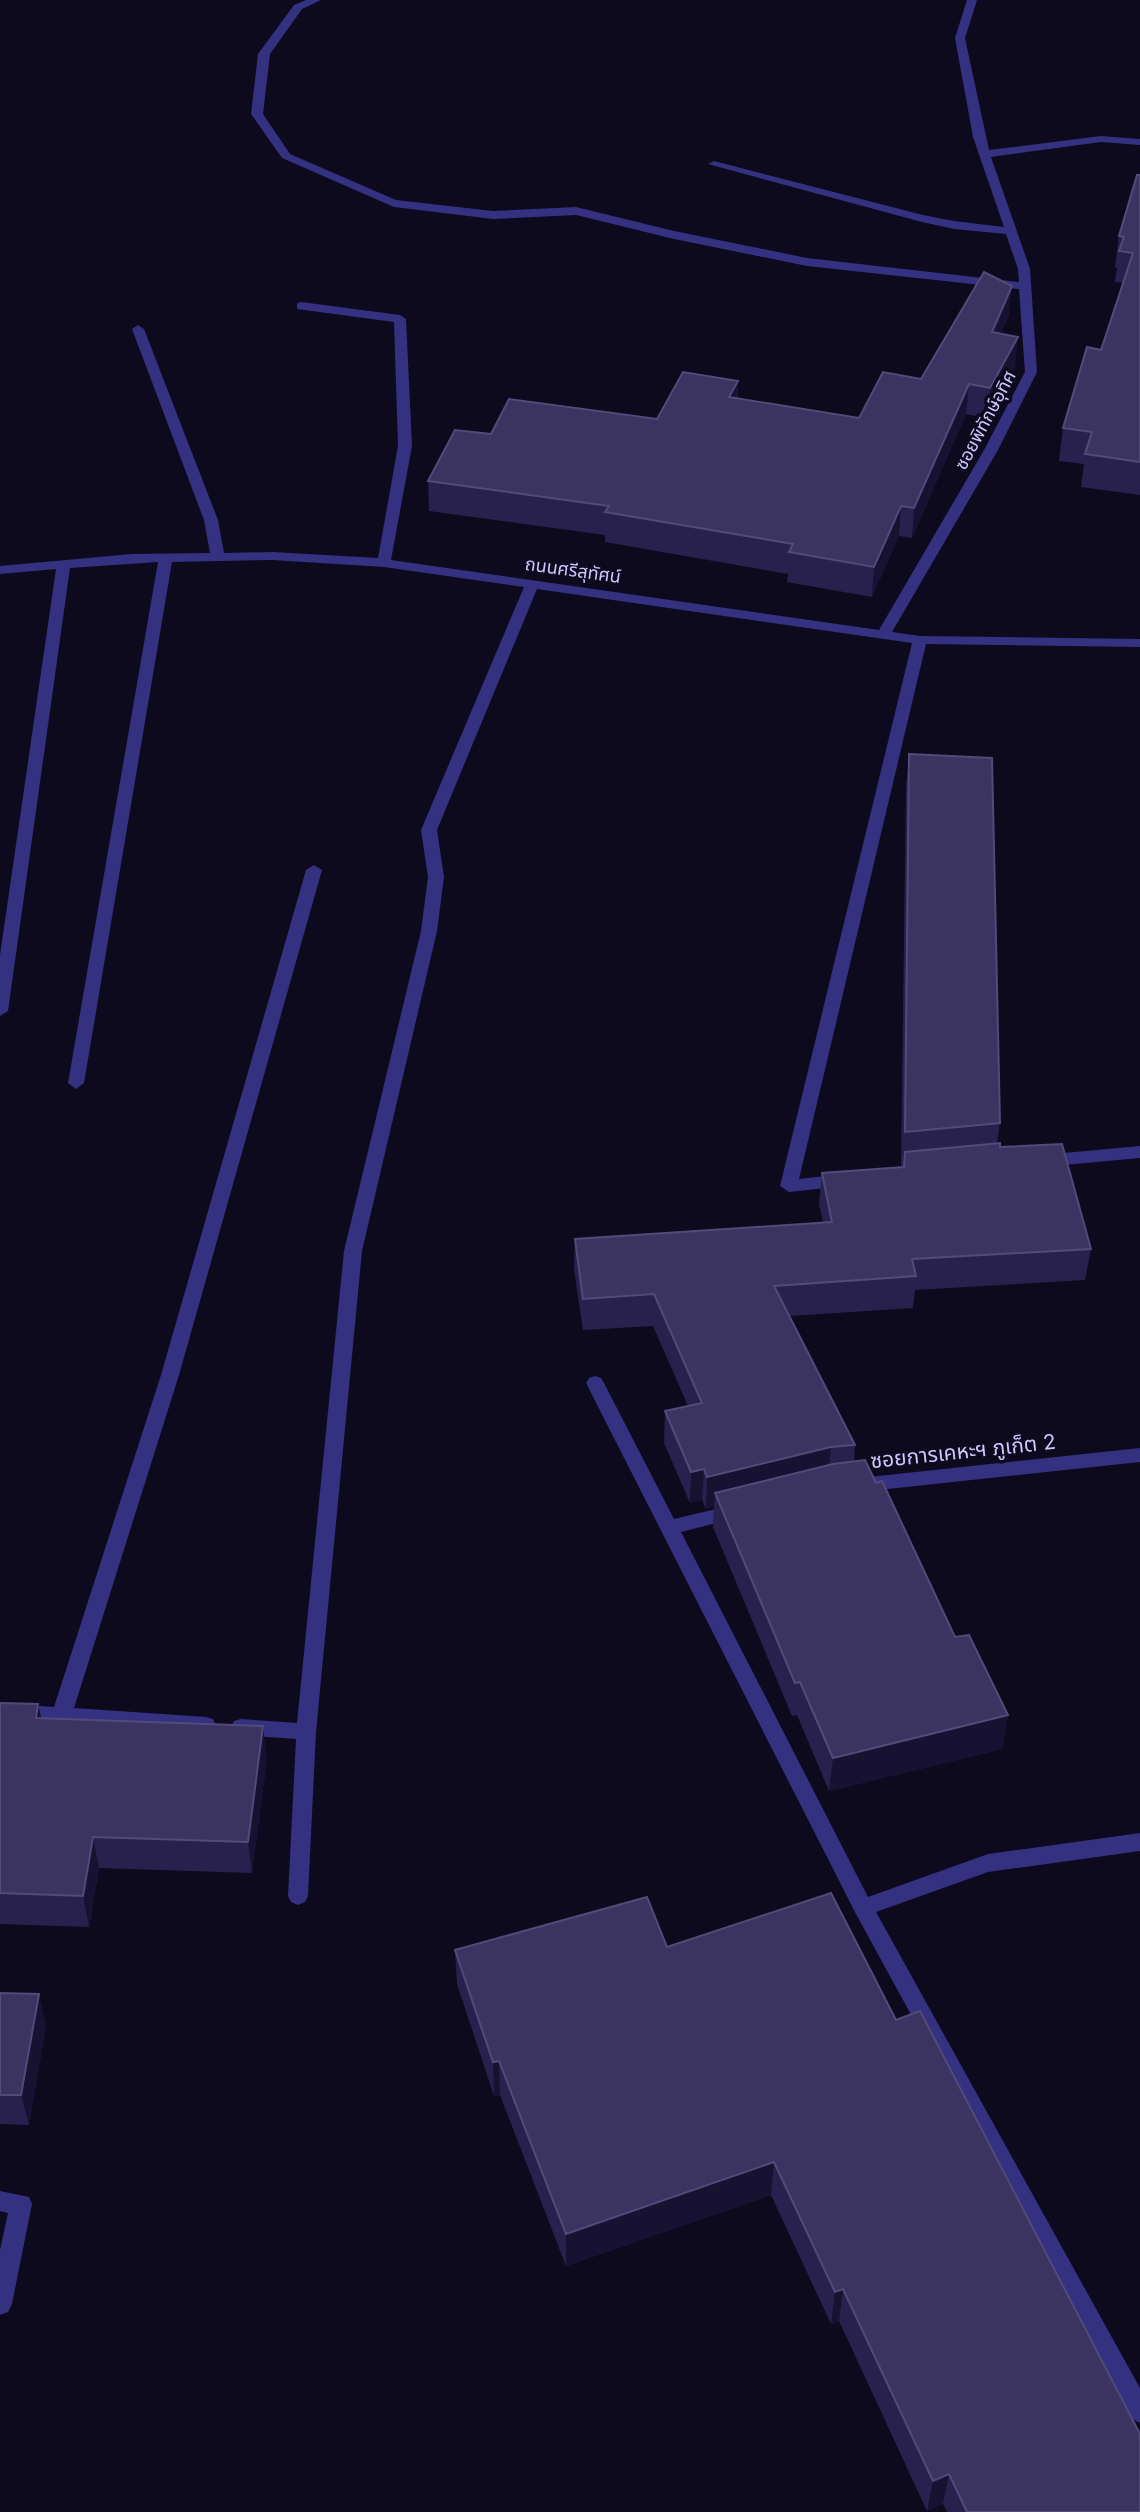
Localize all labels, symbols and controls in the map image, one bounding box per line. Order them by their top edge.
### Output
street label: ซอยพิทักษ์อุทิศ [950,367,1021,474]
street label: ถนนศรีสุทัศน์ [524,553,622,588]
street label: ซอยการเคหะฯ ภูเก็ต 2 [869,1429,1057,1474]

